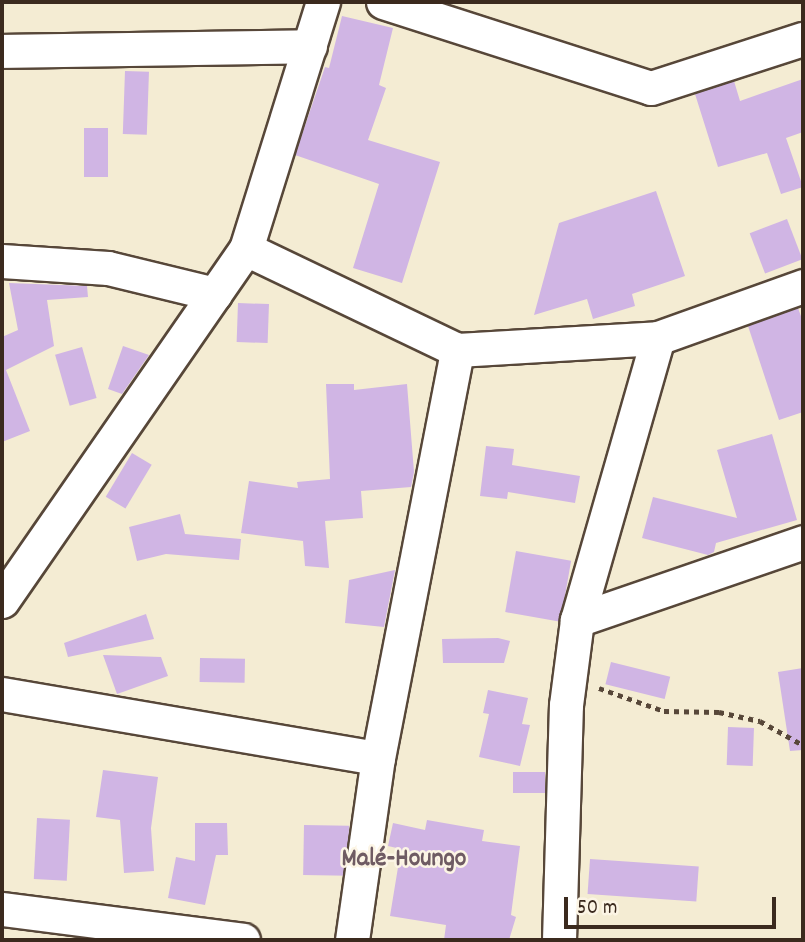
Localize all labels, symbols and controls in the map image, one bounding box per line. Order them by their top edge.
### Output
district label: Malé-Houngo [342,844,466,876]
scale bar [567,883,779,927]
text: 50 m [577,894,617,924]

